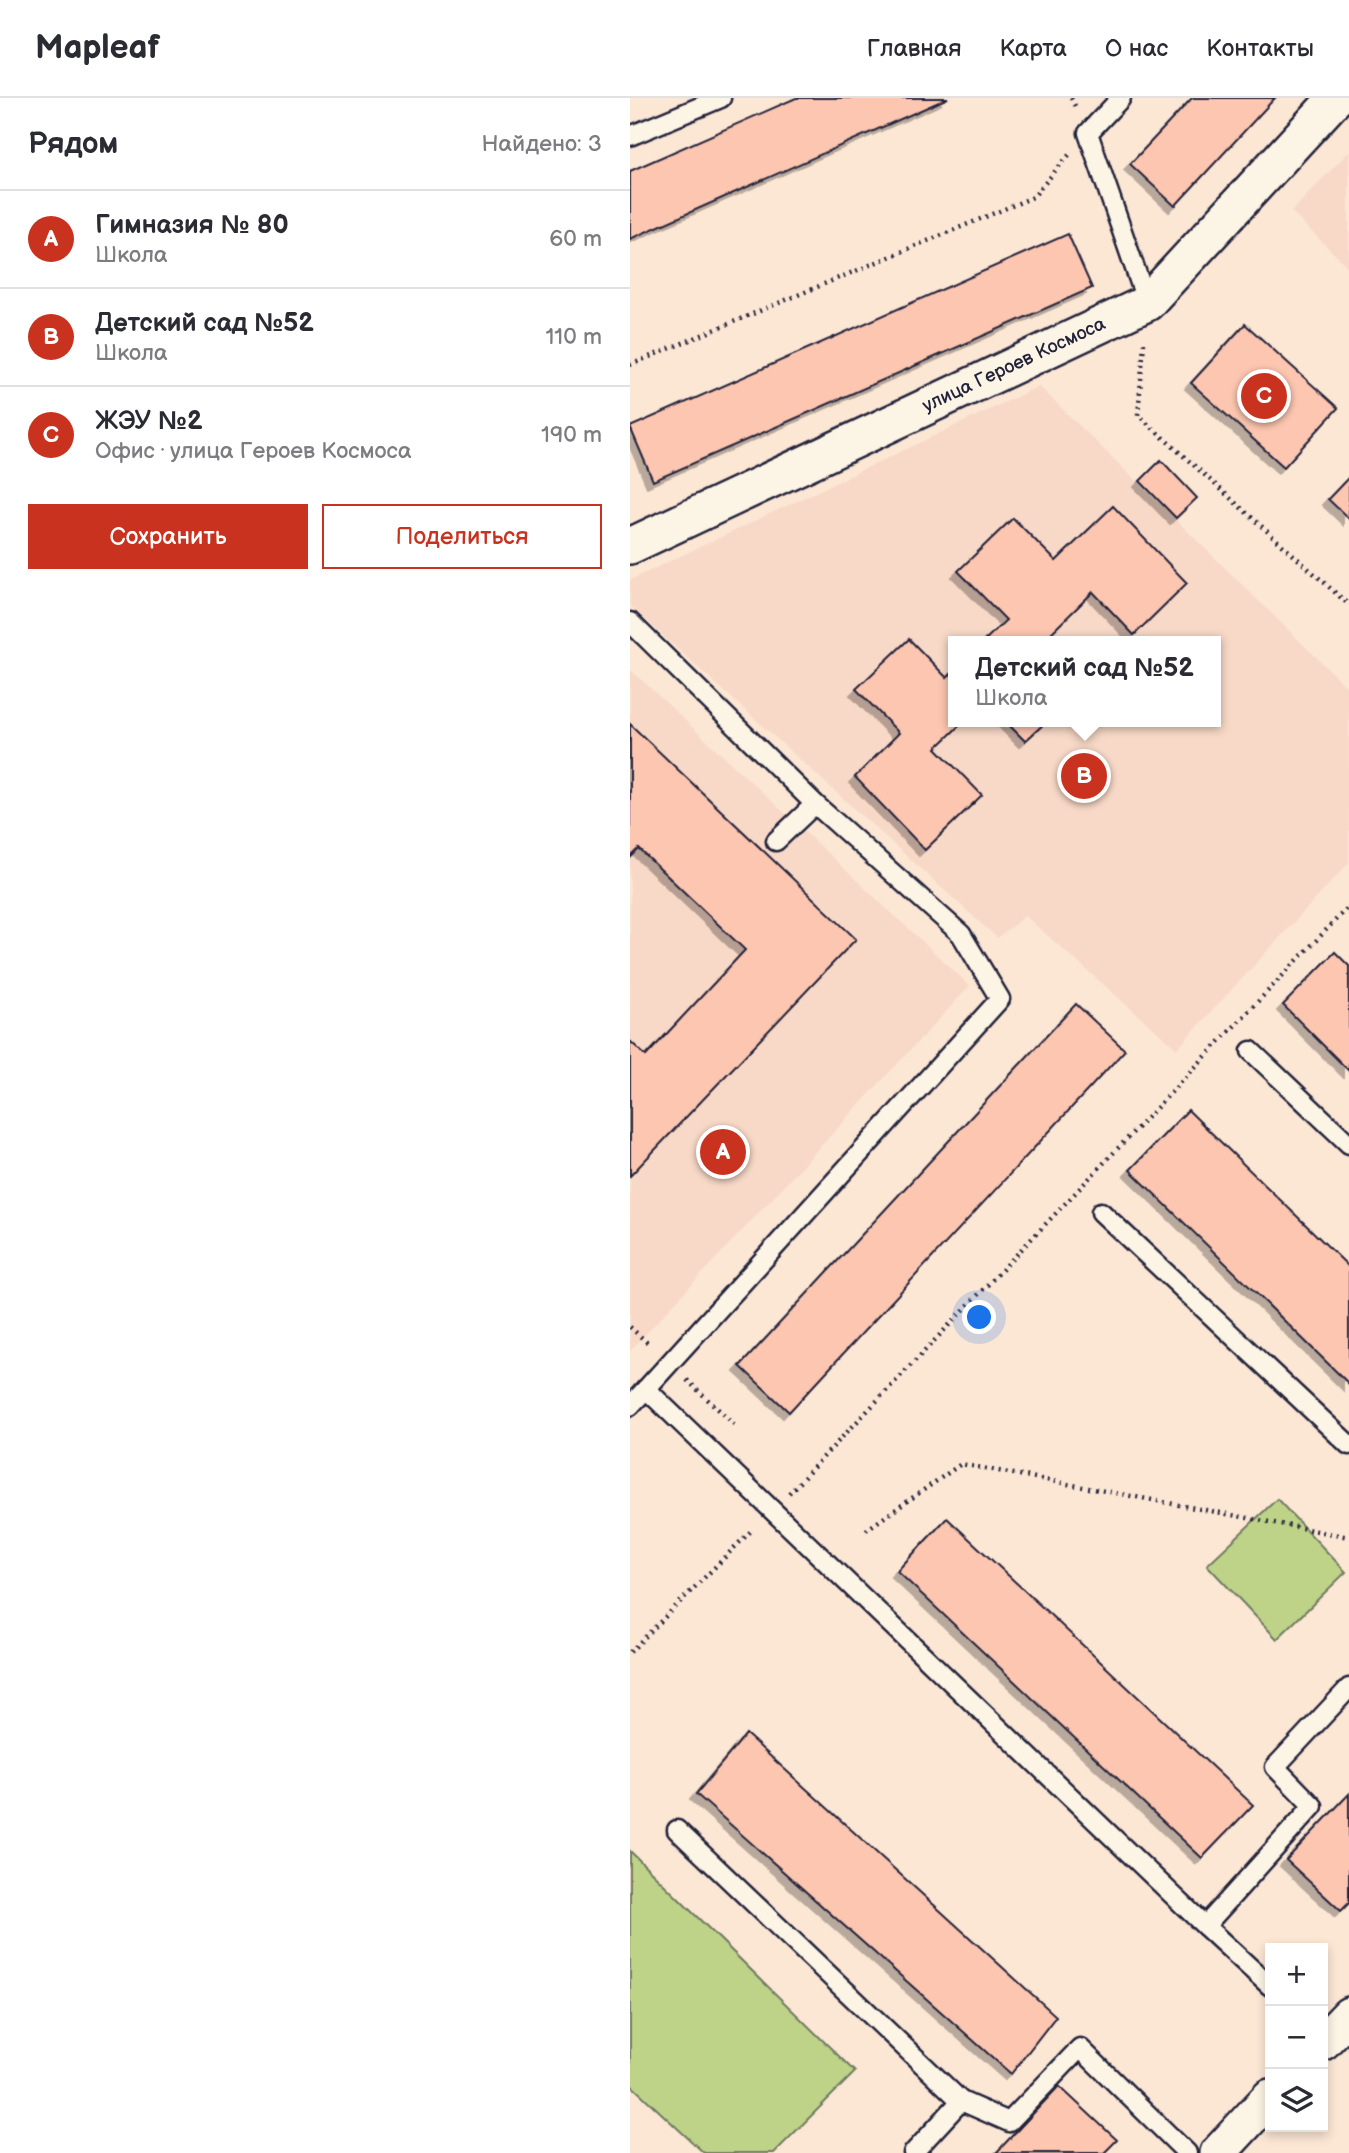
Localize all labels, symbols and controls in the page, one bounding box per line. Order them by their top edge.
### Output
text: Mapleaf [35,28,160,68]
text: Главная [867,34,961,63]
text: Карта [999,34,1067,63]
text: О нас [1105,34,1168,63]
text: Контакты [1206,34,1314,63]
text: Рядом [28,126,118,162]
text: Найдено: 3 [481,130,602,158]
text: Гимназия № 80 [95,210,289,241]
text: A [44,225,58,253]
text: 60 m [549,225,602,253]
text: Школа [95,241,168,269]
text: Детский сад №52 [95,308,314,339]
street label: улица Героев Космоса [919,312,1109,418]
text: B [43,323,59,351]
text: 110 m [545,323,602,351]
text: Школа [95,339,168,367]
pin: C [1241,370,1287,422]
text: ЖЭУ №2 [95,406,202,437]
text: C [43,421,59,449]
text: 190 m [541,421,602,449]
text: Офис · улица Героев Космоса [95,437,411,465]
button: Сохранить [28,504,308,569]
button: Поделиться [322,504,602,569]
popup [948,636,1221,727]
text: Детский сад №52 [975,653,1194,684]
text: Школа [975,684,1048,712]
pin: B [1061,750,1107,802]
pin: A [700,1126,746,1178]
your location [962,1300,996,1334]
map controls [1265,1943,1328,2132]
button: + [1265,1943,1328,2006]
button: − [1265,2006,1328,2069]
button: layers [1265,2069,1328,2132]

